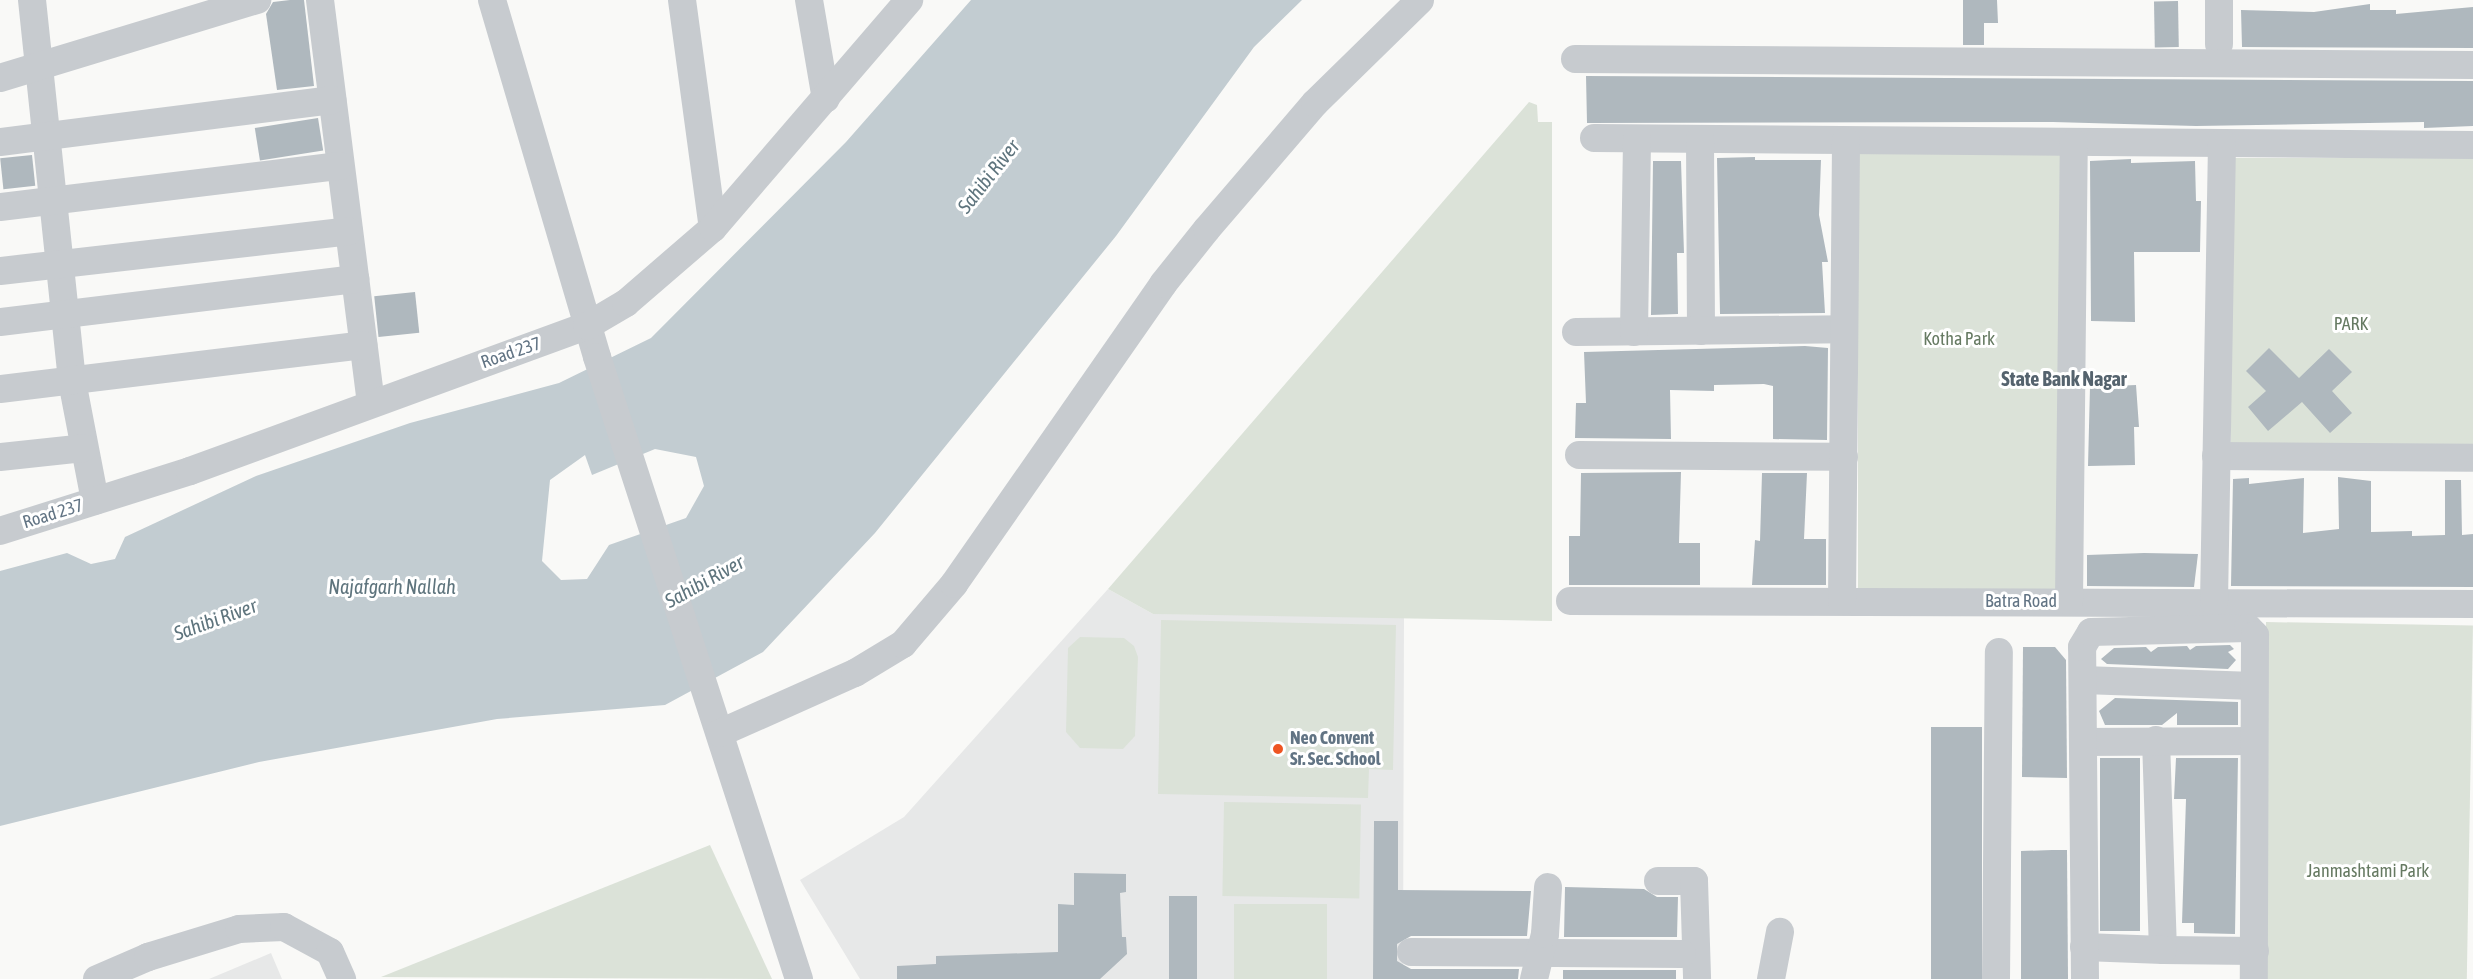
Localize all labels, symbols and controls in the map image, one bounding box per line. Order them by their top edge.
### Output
water label: Sahibi River [952,135,1024,217]
park label: PARK [2334,313,2368,335]
park label: Kotha Park [1923,328,1995,350]
street label: Road 237 [478,333,544,373]
district label: State Bank Nagar [2001,366,2127,390]
street label: Road 237 [20,495,86,533]
water label: Sahibi River [660,550,748,612]
water label: Najafgarh Nallah [328,574,456,598]
street label: Batra Road [1985,590,2057,612]
water label: Sahibi River [170,593,260,645]
place label: Neo Convent Sr. Sec. School [1290,728,1380,771]
marker: Neo Convent Sr. Sec. School [1271,742,1285,756]
park label: Janmashtami Park [2307,860,2429,882]

